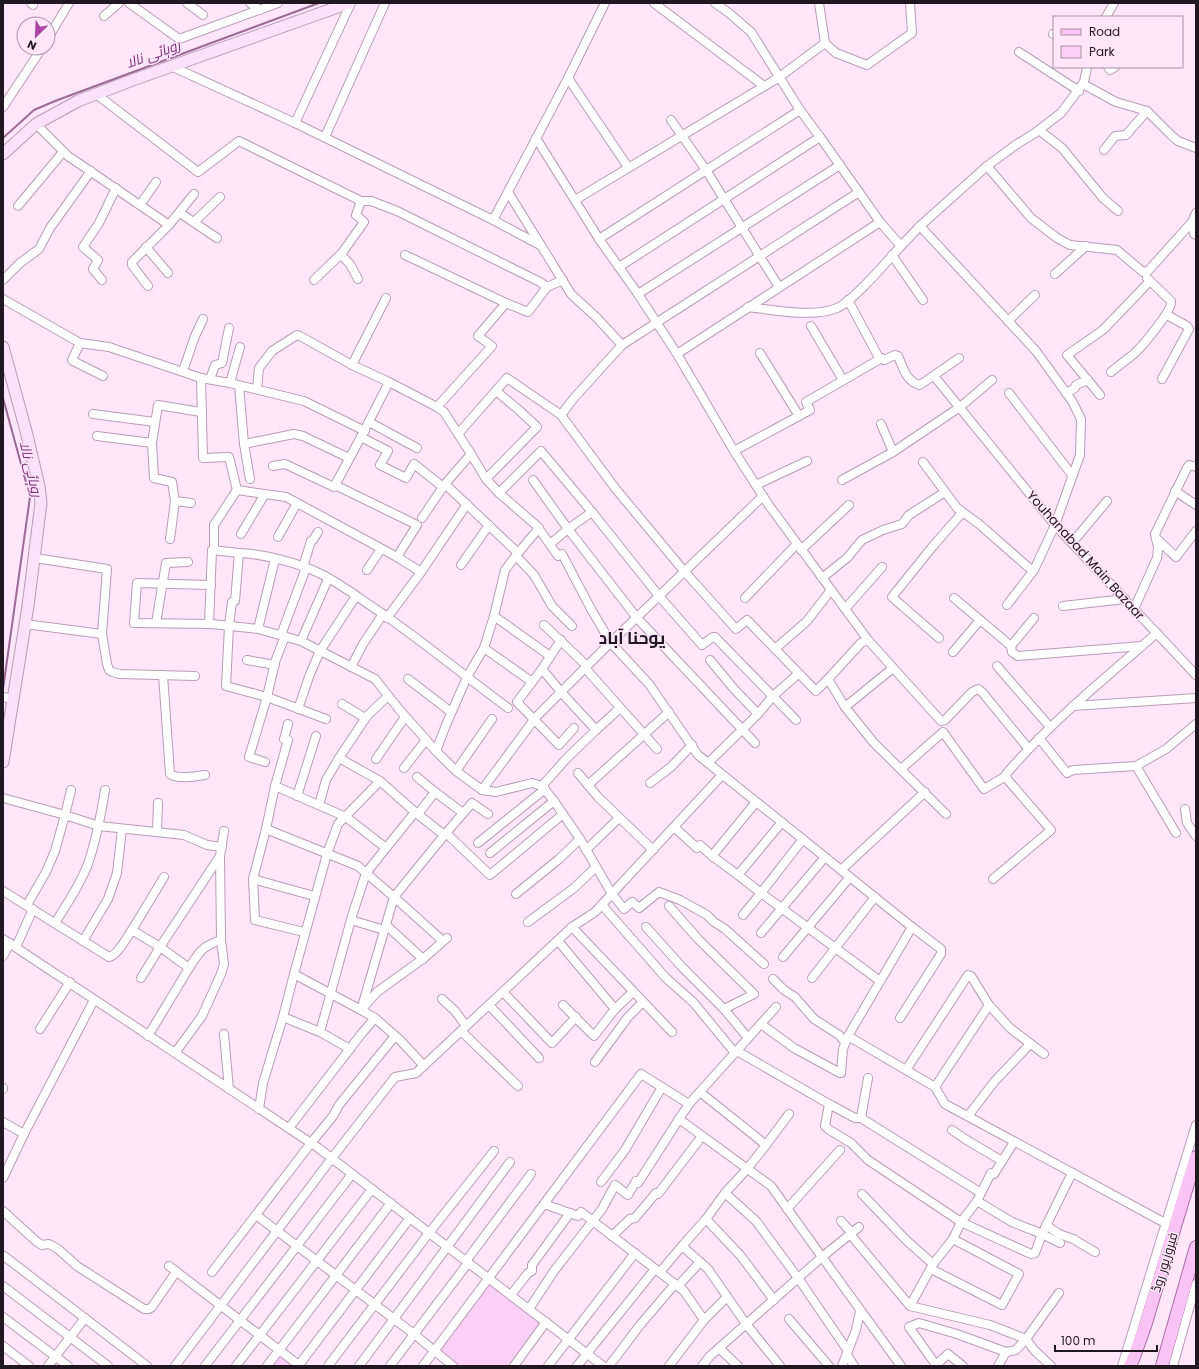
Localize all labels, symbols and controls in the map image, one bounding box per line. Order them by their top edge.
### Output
north arrow [16,16,56,56]
legend [1053,16,1183,68]
text: Road [1089,23,1120,40]
water label: روہائی نالا [123,35,184,73]
text: N [25,36,39,54]
text: Park [1089,43,1116,60]
water label: روہائی نالا [15,439,47,500]
street label: Youhanabad Main Bazaar [1022,486,1149,624]
district label: یوحنا آباد [599,626,665,650]
street label: فیروزپور روڈ [1146,1230,1183,1294]
scale bar [1055,1327,1157,1353]
text: 100 m [1061,1332,1095,1349]

